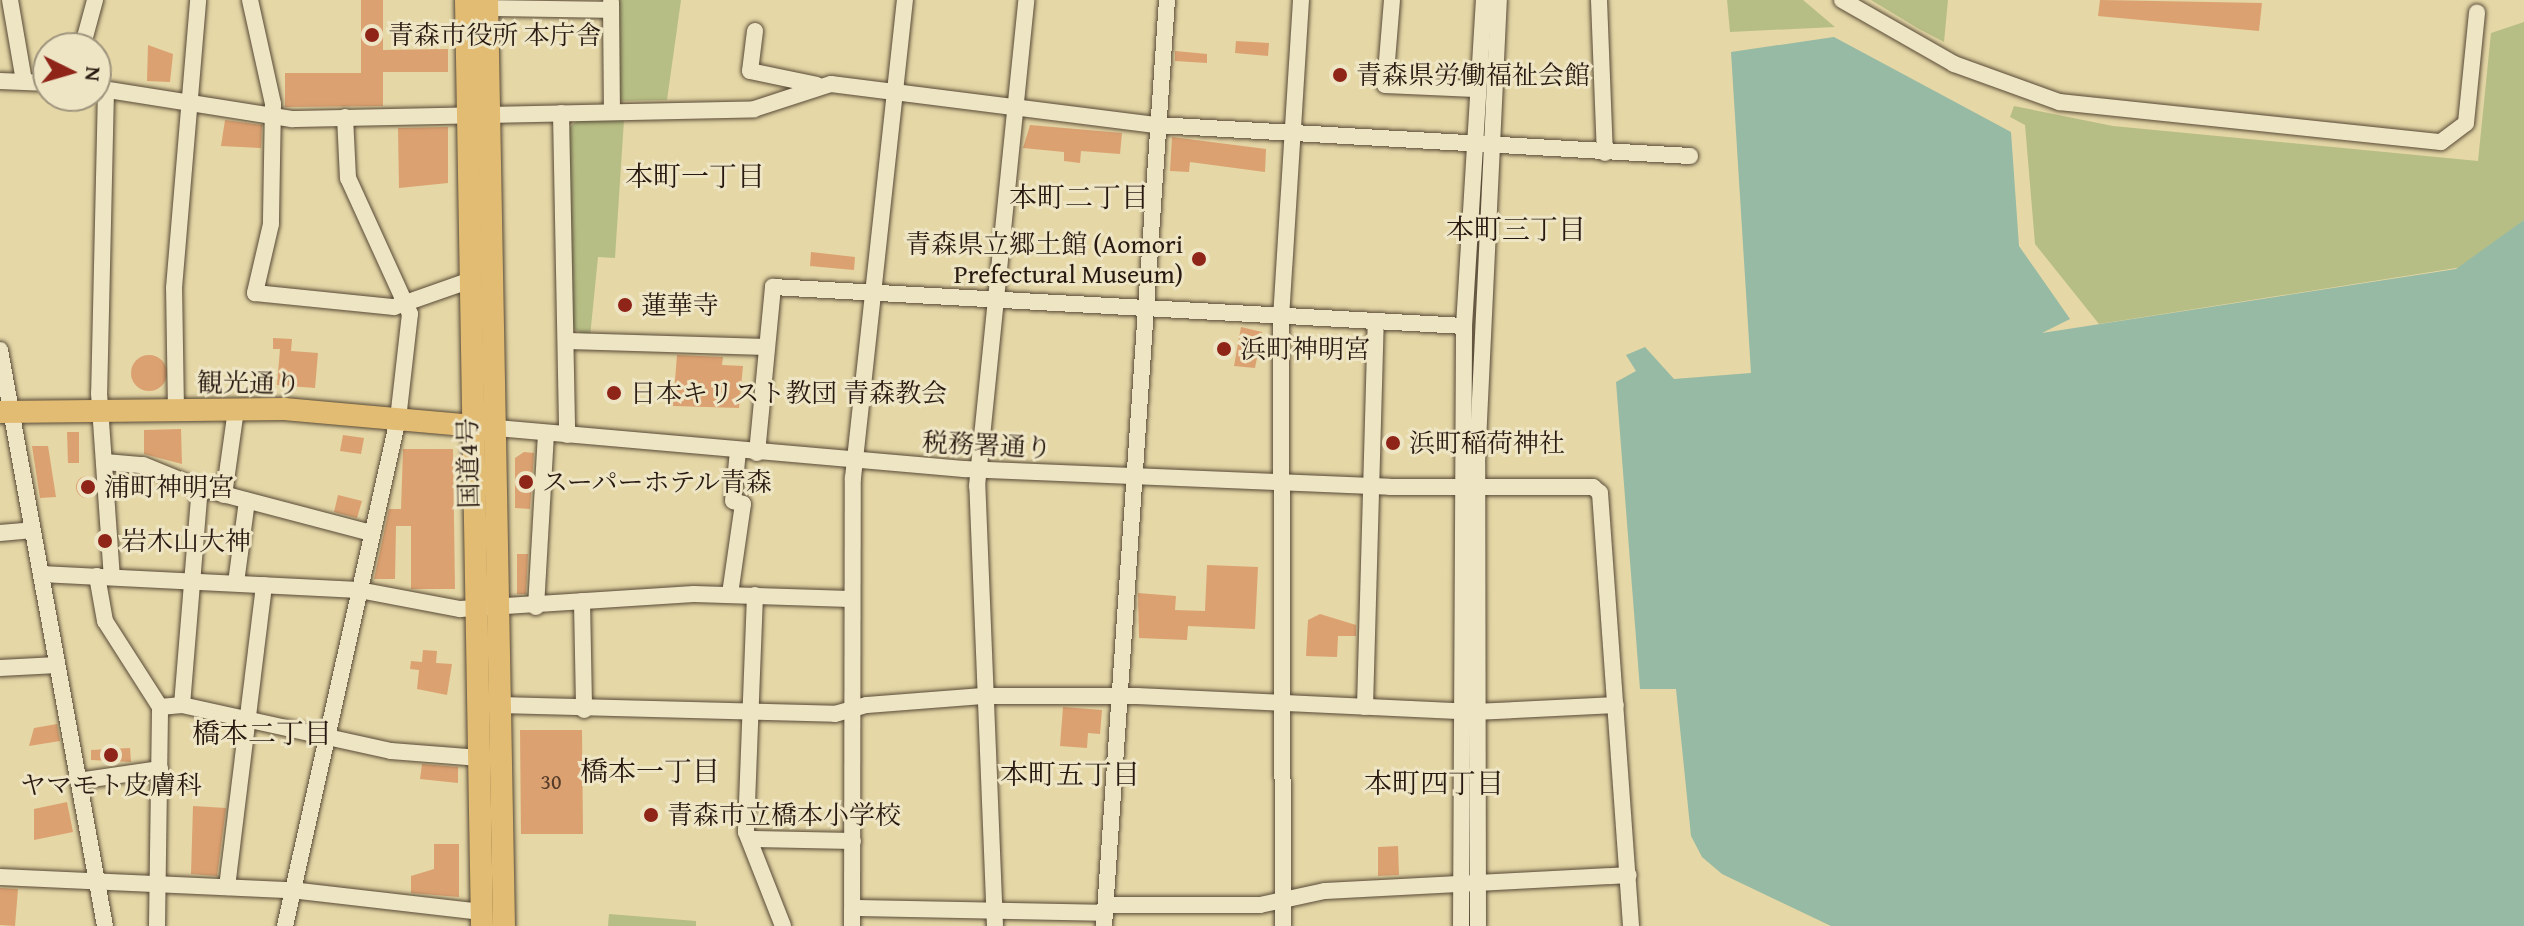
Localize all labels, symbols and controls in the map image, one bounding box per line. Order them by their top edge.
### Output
place label: 青森市役所 本庁舎 [388,19,602,51]
marker: 青森市役所 本庁舎 [363,26,381,44]
north arrow [32,32,112,112]
place label: 青森県労働福祉会館 [1356,59,1590,91]
text: N [77,65,110,83]
marker: 青森県労働福祉会館 [1331,66,1349,84]
district label: 本町一丁目 [625,159,765,193]
district label: 本町二丁目 [1009,180,1149,214]
district label: 本町三丁目 [1446,212,1586,246]
place label: 青森県立郷土館 (Aomori Prefectural Museum) [905,228,1183,290]
marker: 青森県立郷土館 (Aomori Prefectural Museum) [1190,250,1208,268]
place label: 蓮華寺 [641,289,719,321]
marker: 蓮華寺 [616,296,634,314]
place label: 浜町神明宮 [1240,333,1370,365]
marker: 浜町神明宮 [1215,340,1233,358]
street label: 観光通り [197,366,301,400]
place label: 日本キリスト教団 青森教会 [630,377,948,409]
marker: 日本キリスト教団 青森教会 [605,384,623,402]
street label: 国道4号 [452,417,484,509]
street label: 税務署通り [921,426,1053,464]
place label: 浜町稲荷神社 [1409,427,1565,459]
marker: 浜町稲荷神社 [1384,434,1402,452]
place label: スーパーホテル青森 [542,466,775,498]
place label: 浦町神明宮 [104,471,234,503]
marker: スーパーホテル青森 [517,473,535,491]
marker: 浦町神明宮 [79,478,97,496]
place label: 岩木山大神 [121,525,251,557]
marker: 岩木山大神 [96,532,114,550]
district label: 橋本二丁目 [192,716,332,750]
marker: ヤマモト皮膚科 [100,744,122,766]
district label: 橋本一丁目 [580,754,720,788]
district label: 本町五丁目 [1000,757,1140,791]
district label: 本町四丁目 [1364,766,1504,800]
place label: ヤマモト皮膚科 [20,769,202,801]
house number: 30 [540,769,562,795]
place label: 青森市立橋本小学校 [667,799,901,831]
marker: 青森市立橋本小学校 [642,806,660,824]

